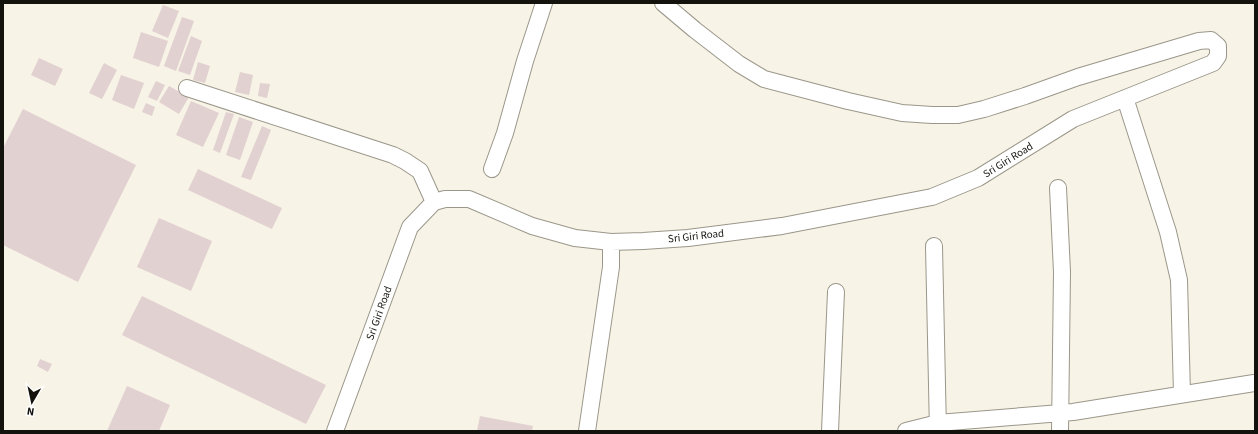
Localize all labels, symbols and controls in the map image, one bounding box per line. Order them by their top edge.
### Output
street label: Sri Giri Road [980,139,1036,181]
street label: Sri Giri Road [667,226,725,246]
street label: Sri Giri Road [362,284,396,342]
north arrow [12,382,52,422]
text: N [26,403,35,419]

